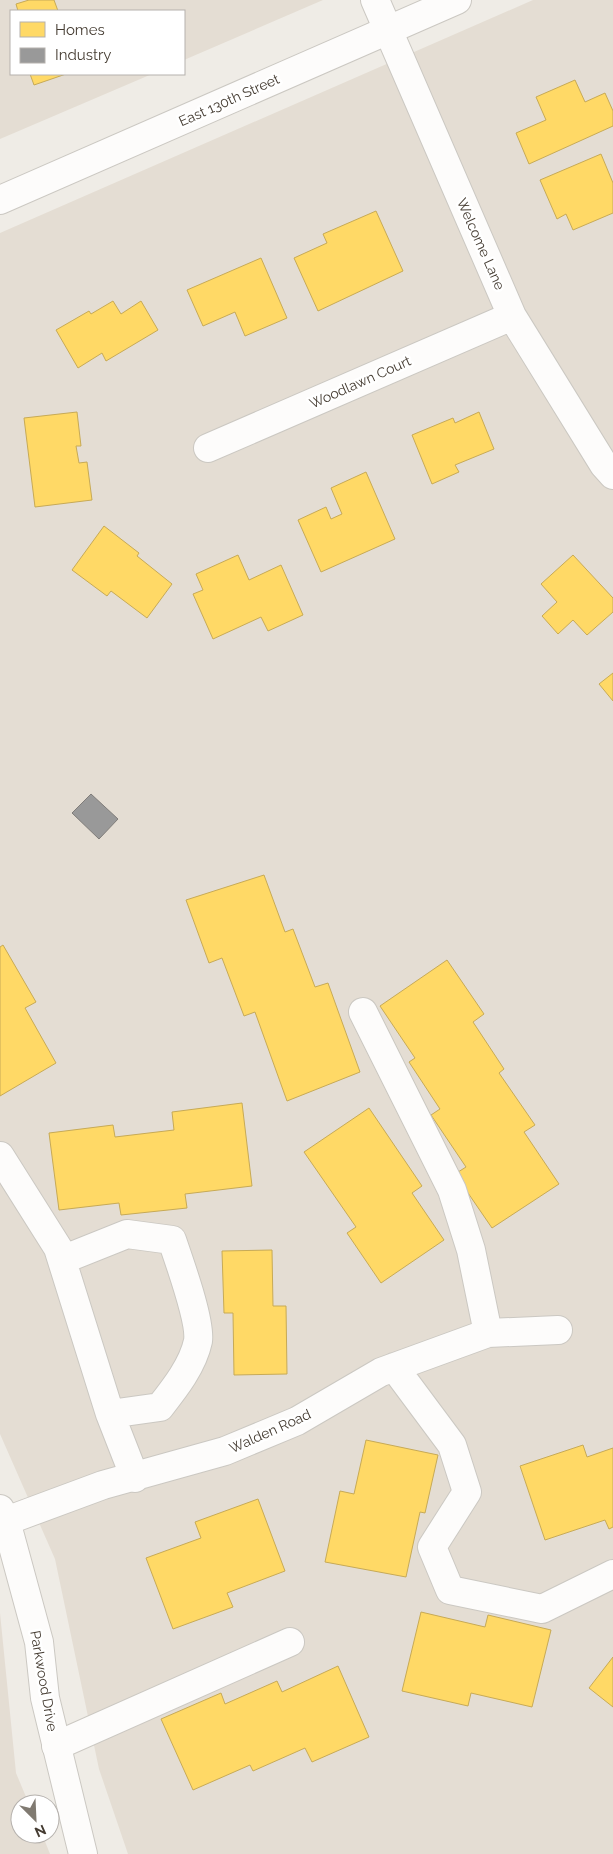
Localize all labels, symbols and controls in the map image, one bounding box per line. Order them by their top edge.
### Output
legend [10,10,185,75]
text: Homes [55,21,105,39]
text: Industry [55,46,111,64]
street label: East 130th Street [176,71,282,129]
street label: Welcome Lane [454,196,508,292]
street label: Woodlawn Court [307,352,413,412]
street label: Walden Road [227,1406,313,1456]
street label: Parkwood Drive [27,1629,61,1733]
north arrow [10,1794,60,1844]
text: N [32,1821,48,1840]

